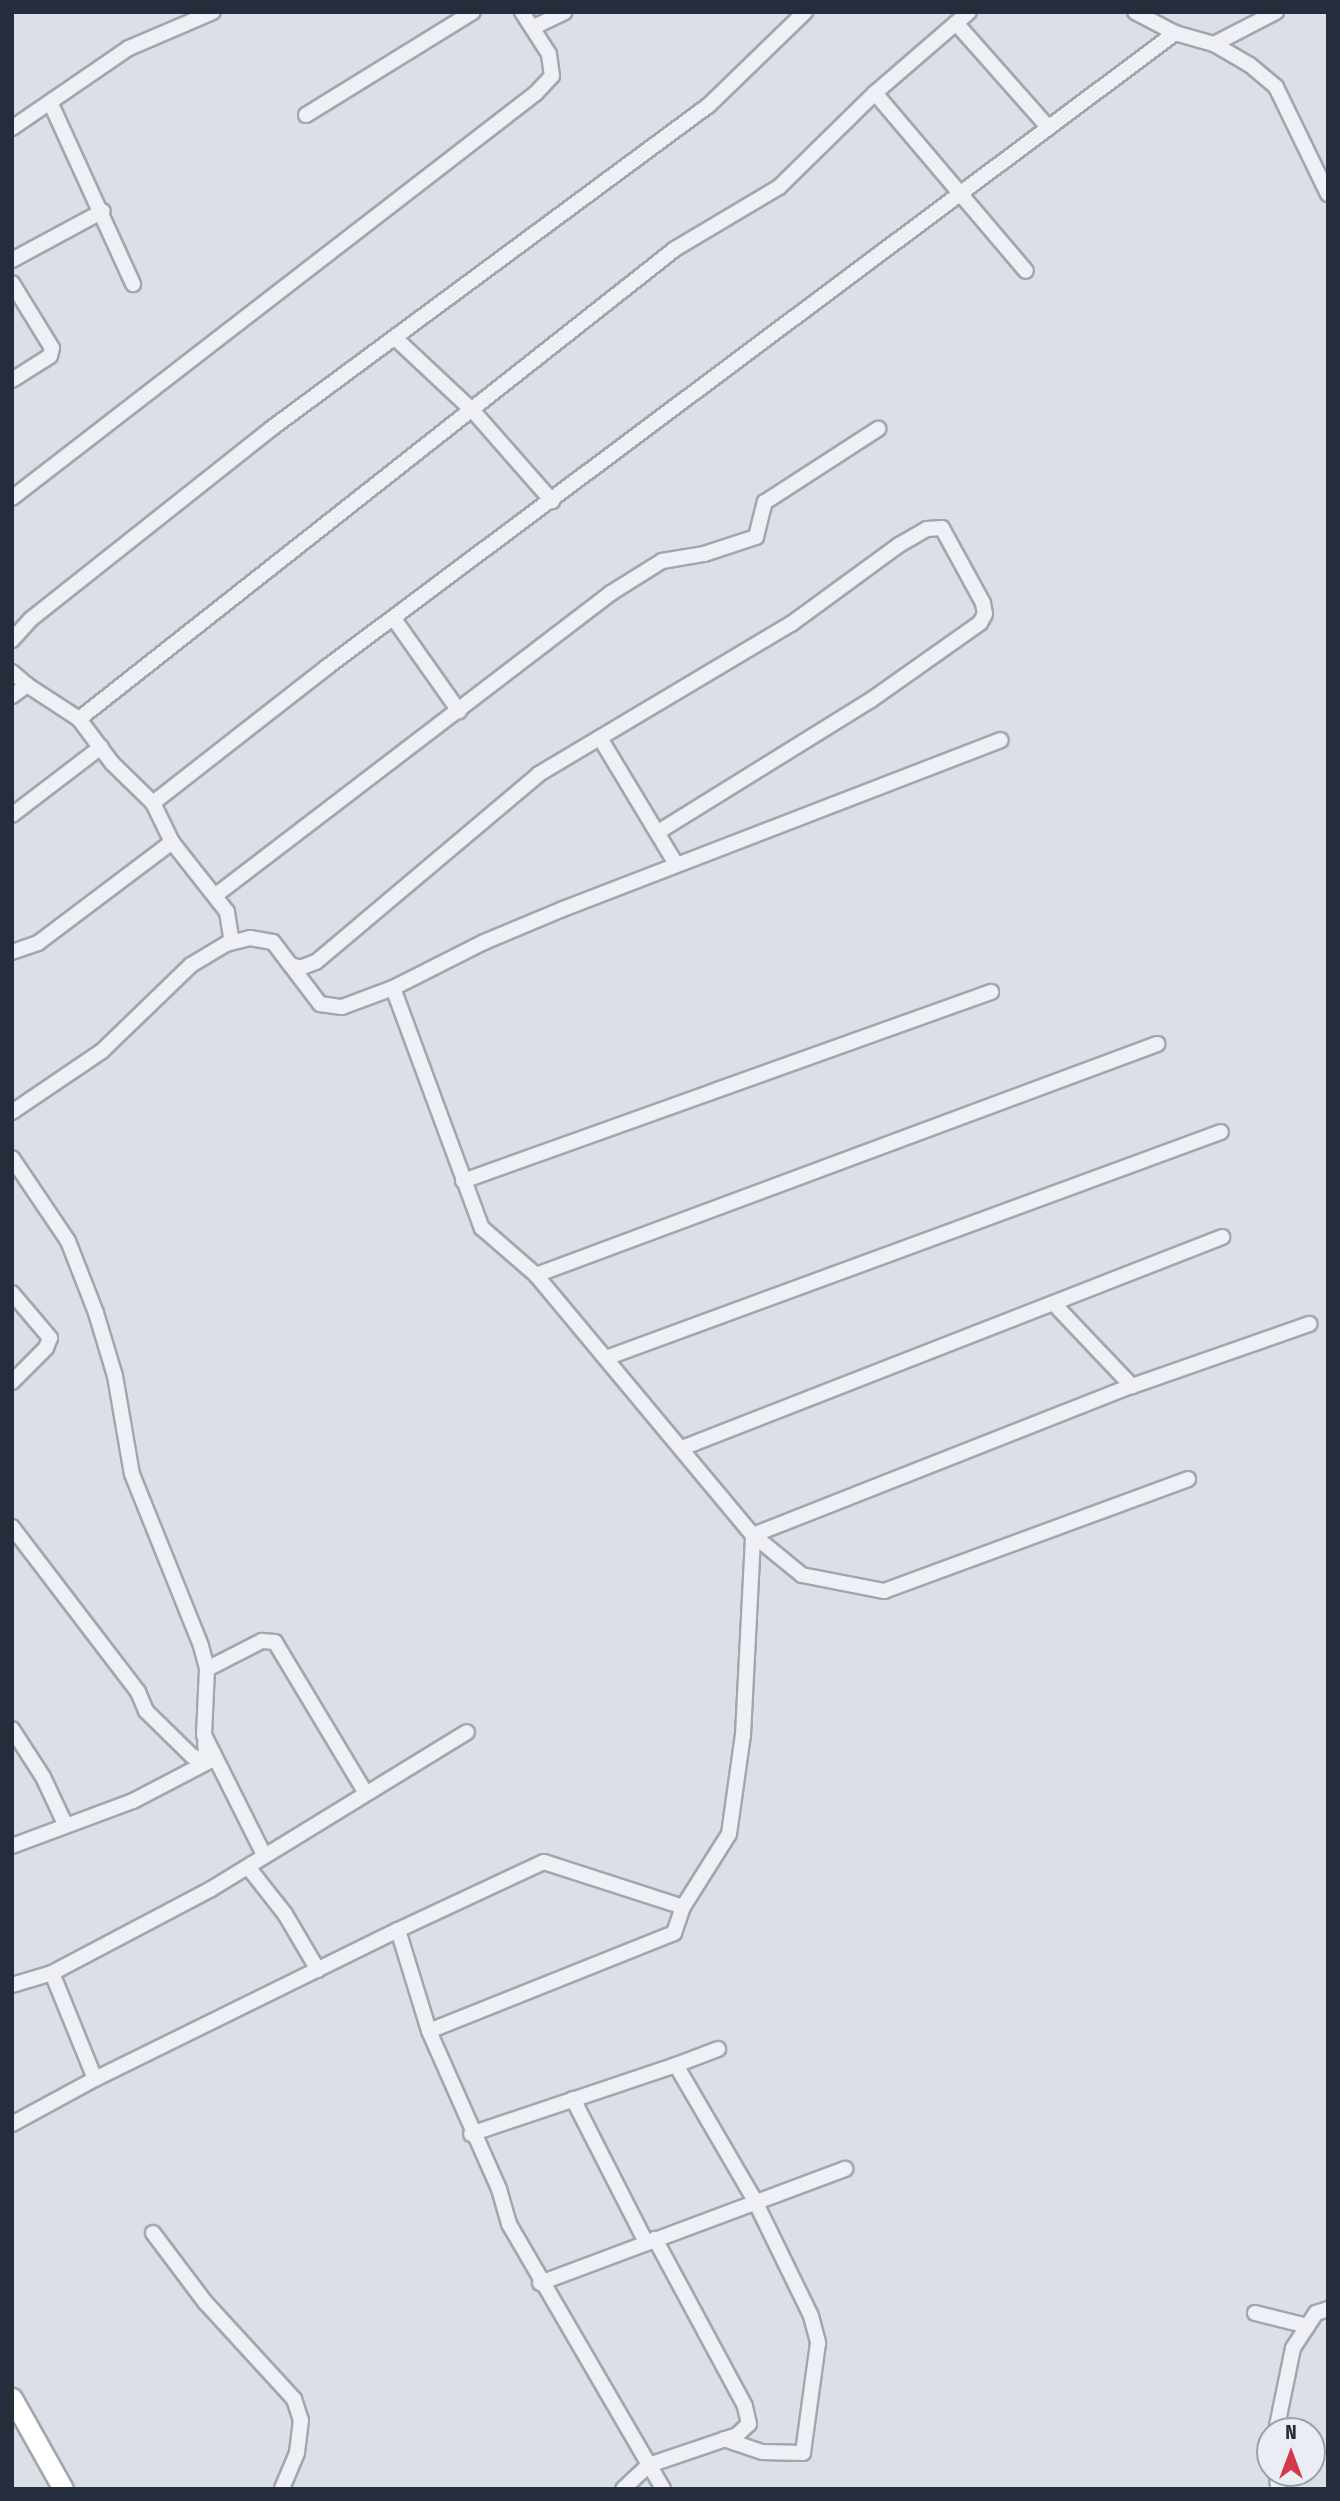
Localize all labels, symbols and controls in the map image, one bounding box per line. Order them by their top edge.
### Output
north arrow [1256,2417,1326,2487]
text: N [1285,2421,1297,2444]

